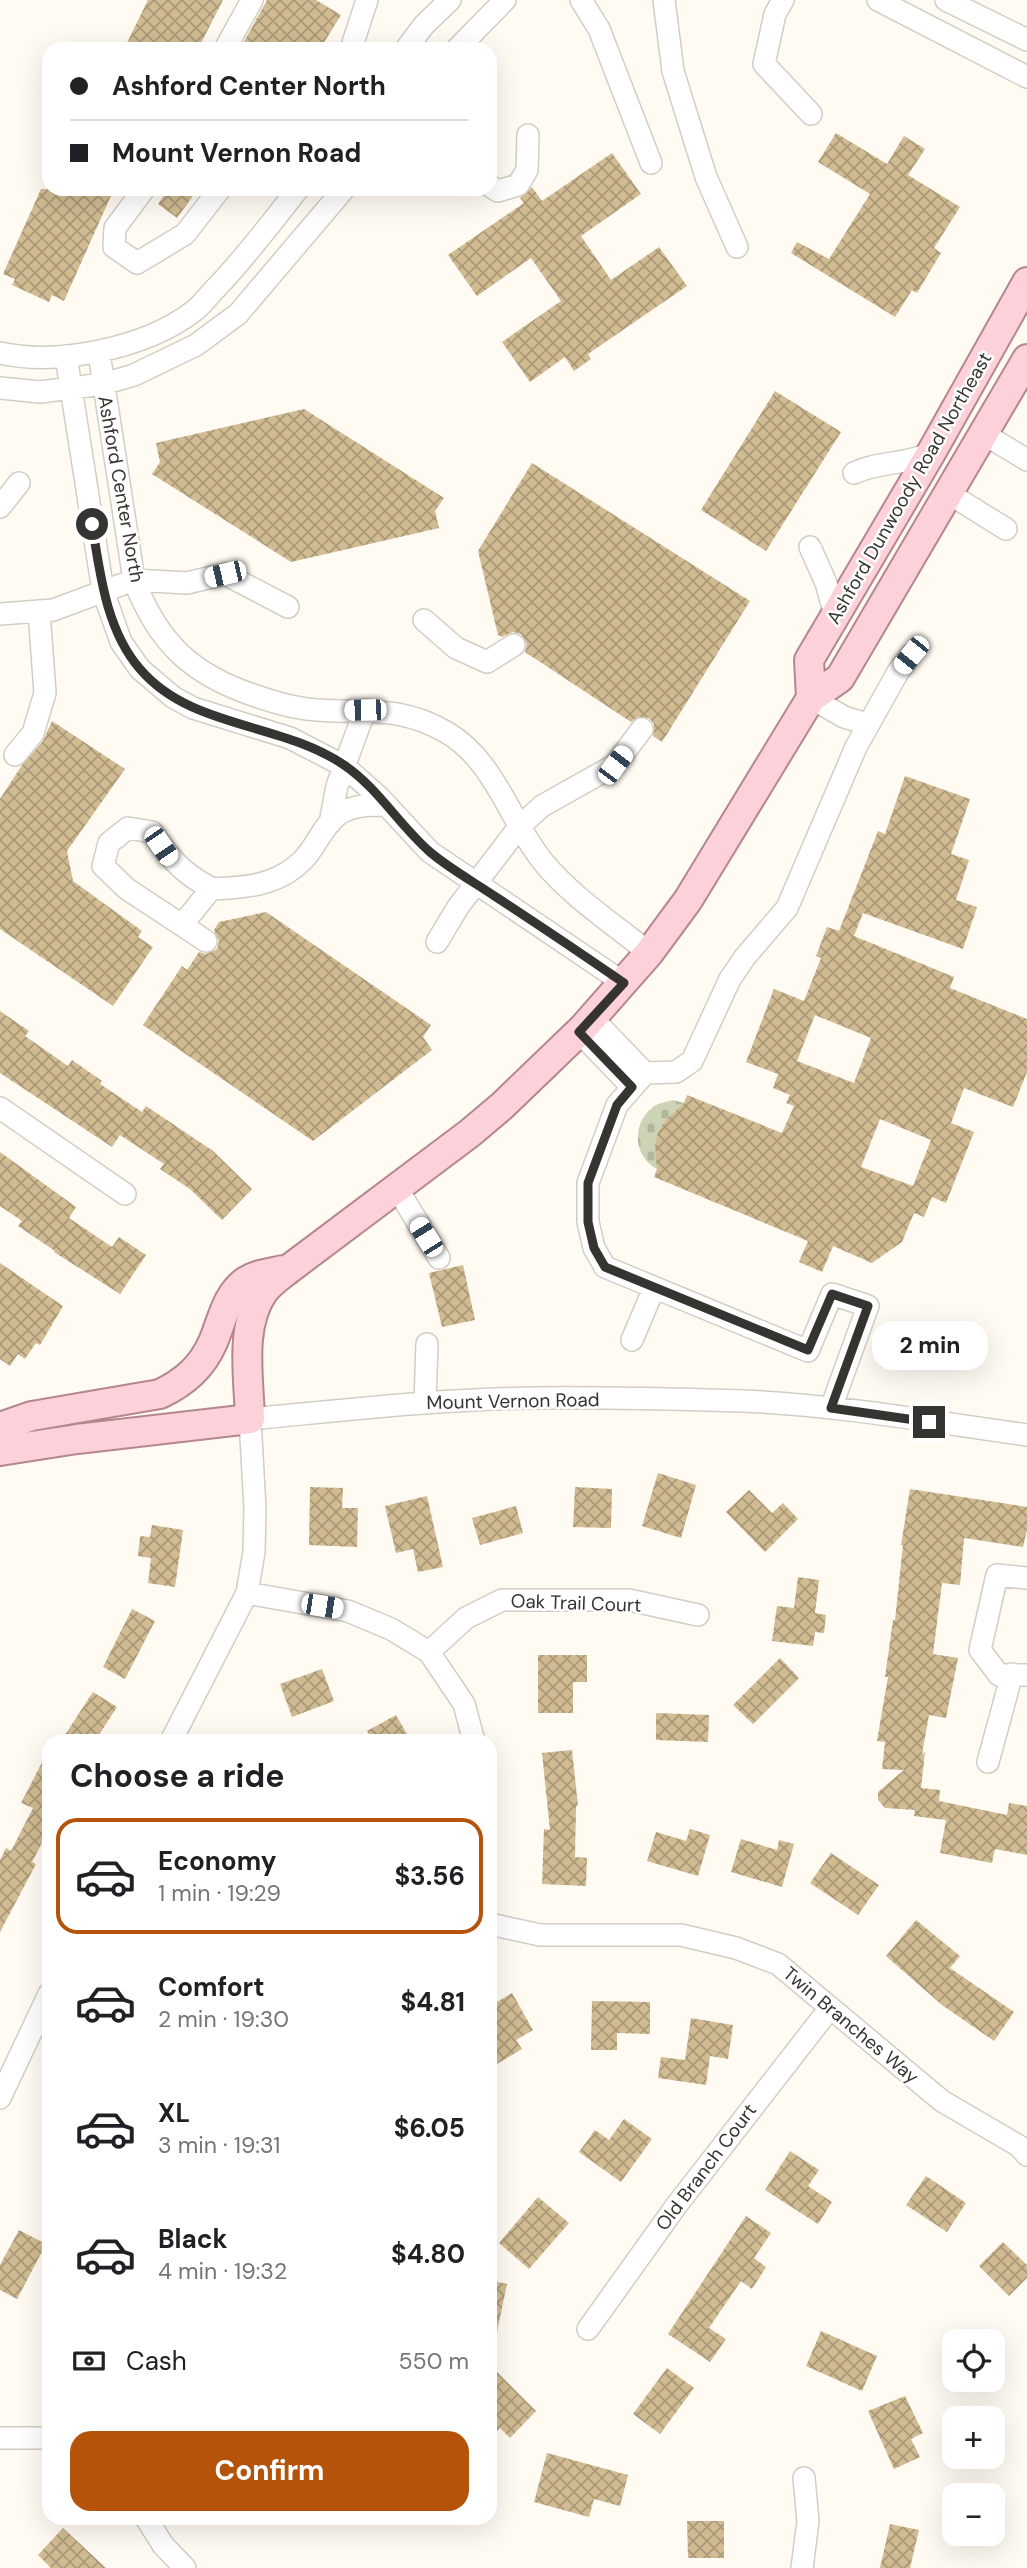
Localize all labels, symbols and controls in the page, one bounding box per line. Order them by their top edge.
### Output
text: Ashford Center North [112,69,386,103]
text: Mount Vernon Road [112,136,361,170]
street label: Ashford Dunwoody Road Northeast [821,348,997,628]
street label: Ashford Center North [92,394,150,584]
route start [76,508,108,540]
car [203,559,248,589]
car [890,632,933,678]
car [344,699,387,721]
car [594,742,637,788]
car [141,823,182,869]
car [406,1214,447,1260]
callout: 2 min [871,1320,987,1370]
text: 2 min [900,1330,960,1360]
street label: Mount Vernon Road [426,1387,600,1415]
route end [913,1406,945,1438]
street label: Oak Trail Court [510,1588,642,1618]
car [300,1592,345,1620]
text: Choose a ride [70,1755,285,1797]
text: Economy [158,1844,276,1878]
icon: car [74,1845,137,1908]
text: $3.56 [394,1859,465,1893]
text: 1 min · 19:29 [158,1878,281,1908]
street label: Twin Branches Way [778,1961,924,2089]
text: Comfort [158,1970,264,2004]
icon: car [74,1971,137,2034]
text: $4.81 [400,1985,465,2019]
text: 2 min · 19:30 [158,2004,289,2034]
text: XL [158,2096,190,2130]
icon: car [74,2097,137,2160]
street label: Old Branch Court [650,2098,762,2236]
text: $6.05 [394,2111,465,2145]
text: 3 min · 19:31 [158,2130,280,2160]
text: Black [158,2222,228,2256]
icon: car [74,2223,137,2286]
text: $4.80 [391,2237,465,2271]
text: 4 min · 19:32 [158,2256,287,2286]
map controls [942,2329,1005,2546]
button: locate [942,2329,1005,2392]
icon: cash [70,2342,108,2380]
text: Cash [126,2344,187,2378]
text: 550 m [399,2346,469,2376]
button: + [942,2406,1005,2469]
button: Confirm [70,2431,469,2511]
button: − [942,2483,1005,2546]

